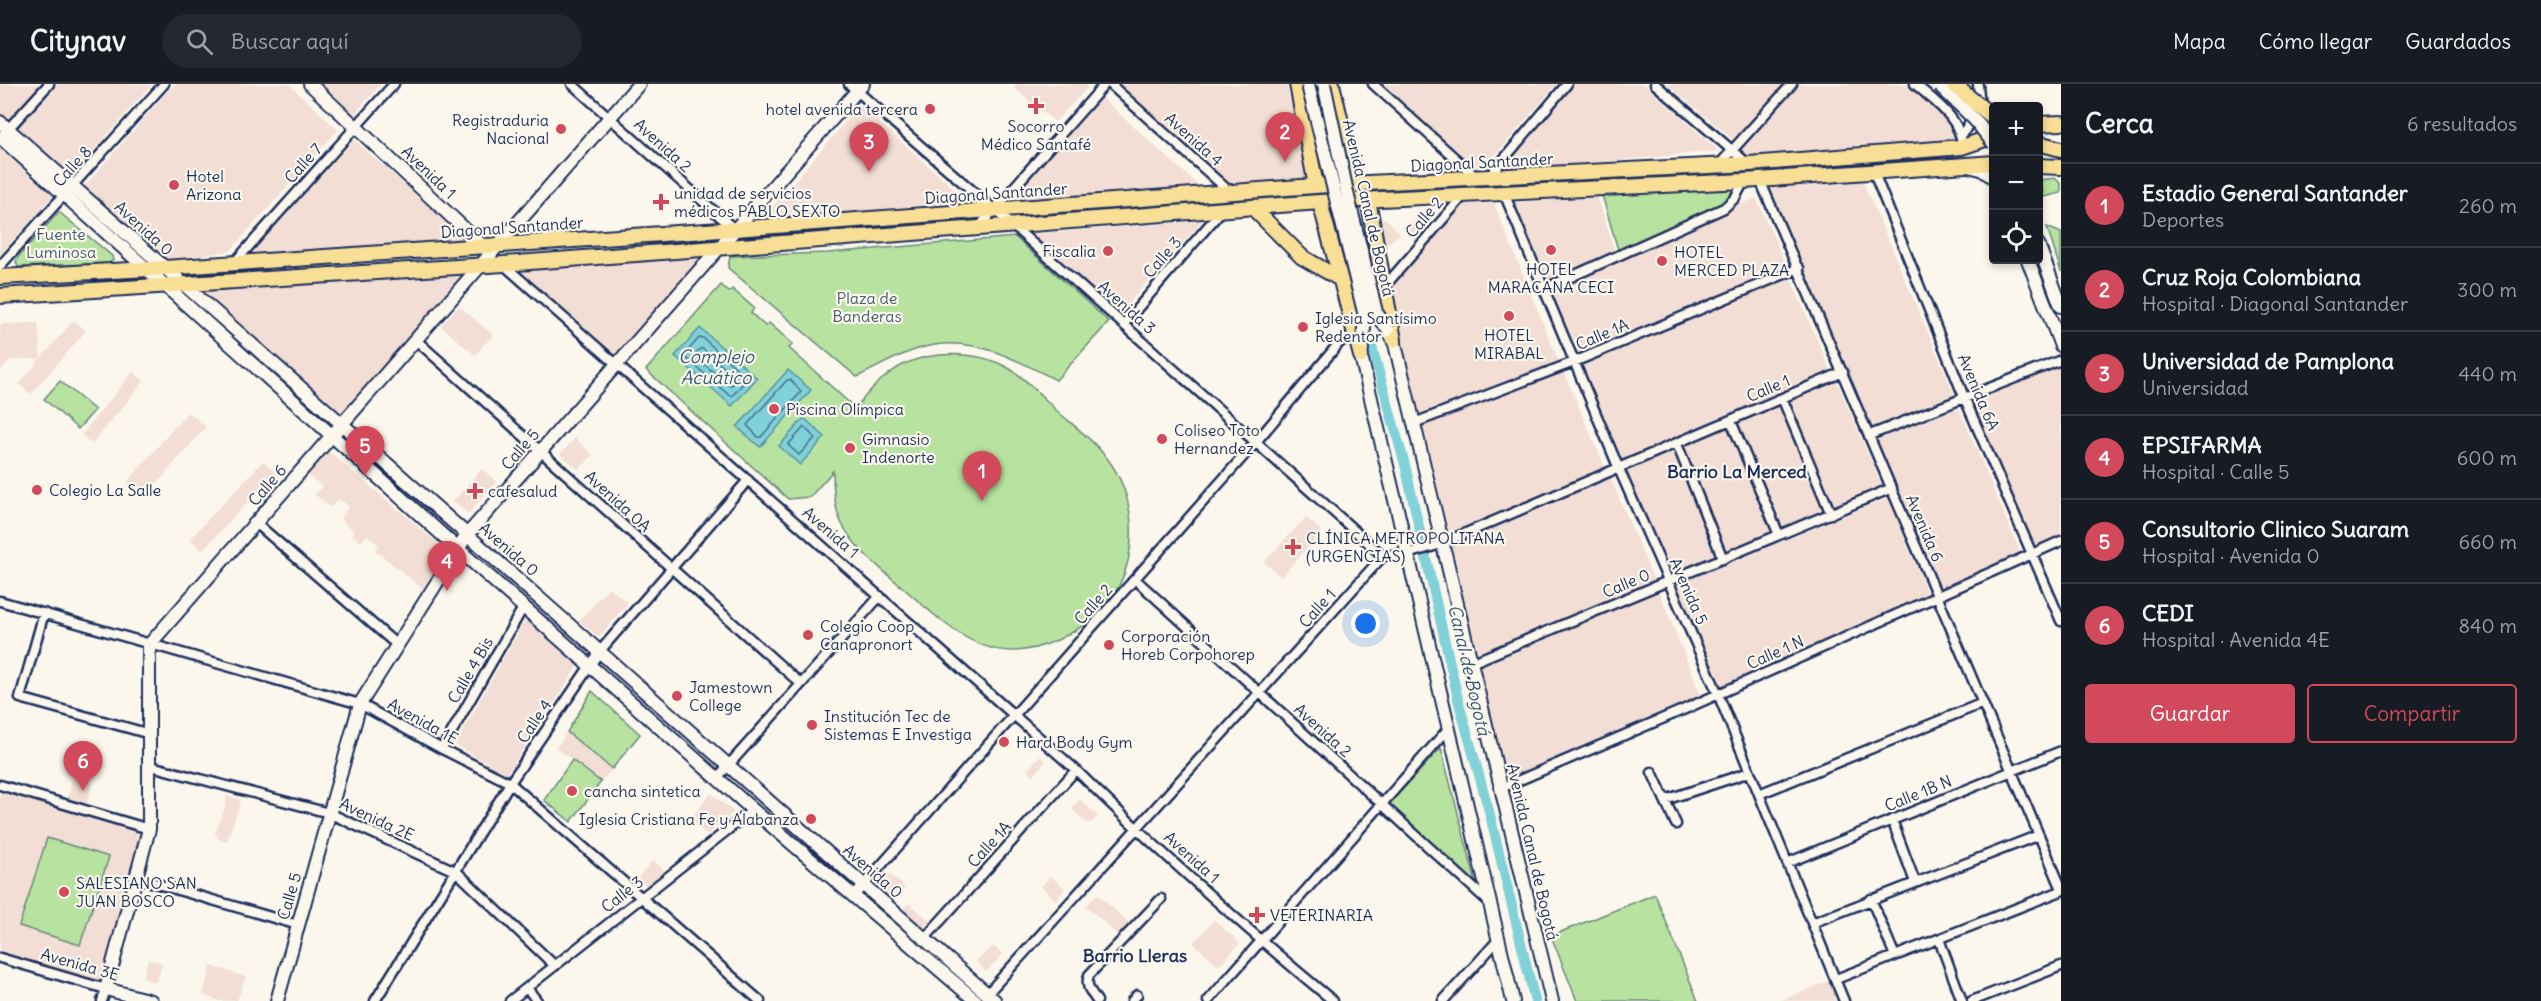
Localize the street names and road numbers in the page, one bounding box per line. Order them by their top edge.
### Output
street label: Avenida 4 [1161,108,1227,170]
street label: Avenida 2 [630,114,696,176]
street label: Avenida Canal de Bogotá [1339,118,1399,298]
street label: Calle 7 [280,139,326,187]
street label: Calle 8 [48,141,96,191]
street label: Avenida 1 [398,141,460,203]
street label: Diagonal Santander [1410,148,1554,176]
street label: Diagonal Santander [924,178,1069,208]
street label: Calle 2 [1401,192,1447,242]
street label: Avenida 0 [110,196,178,260]
street label: Diagonal Santander [440,212,585,242]
street label: Calle 3 [1139,232,1185,282]
street label: Avenida 3 [1094,276,1160,338]
street label: Calle 1A [1572,314,1632,354]
street label: Avenida 6A [1954,351,2004,433]
street label: Calle 1 [1743,370,1793,406]
street label: Calle 5 [497,424,543,474]
street label: Calle 6 [244,460,290,510]
street label: Avenida 0A [581,466,655,536]
street label: Avenida 6 [1902,491,1948,565]
street label: Avenida 1 [799,502,863,562]
street label: Avenida 0 [475,518,543,580]
street label: Avenida 5 [1665,555,1713,627]
street label: Calle 0 [1599,564,1653,602]
street label: Calle 2 [1070,579,1117,628]
street label: Calle 1 [1294,584,1340,632]
street label: Calle 1 N [1743,631,1807,673]
street label: Calle 4 Bis [443,633,497,707]
street label: Avenida 1E [384,693,462,749]
street label: Calle 4 [512,695,556,747]
street label: Avenida 2 [1290,699,1356,761]
street label: Avenida Canal de Bogotá [1503,762,1563,942]
street label: Calle 1B N [1881,770,1955,816]
street label: Avenida 2E [337,793,417,845]
street label: Calle 1A [963,817,1015,871]
street label: Avenida 1 [1160,827,1224,887]
street label: Avenida 0 [839,840,907,902]
street label: Calle 5 [273,870,305,922]
street label: Calle 3 [597,871,647,917]
street label: Avenida 3E [39,943,121,985]

